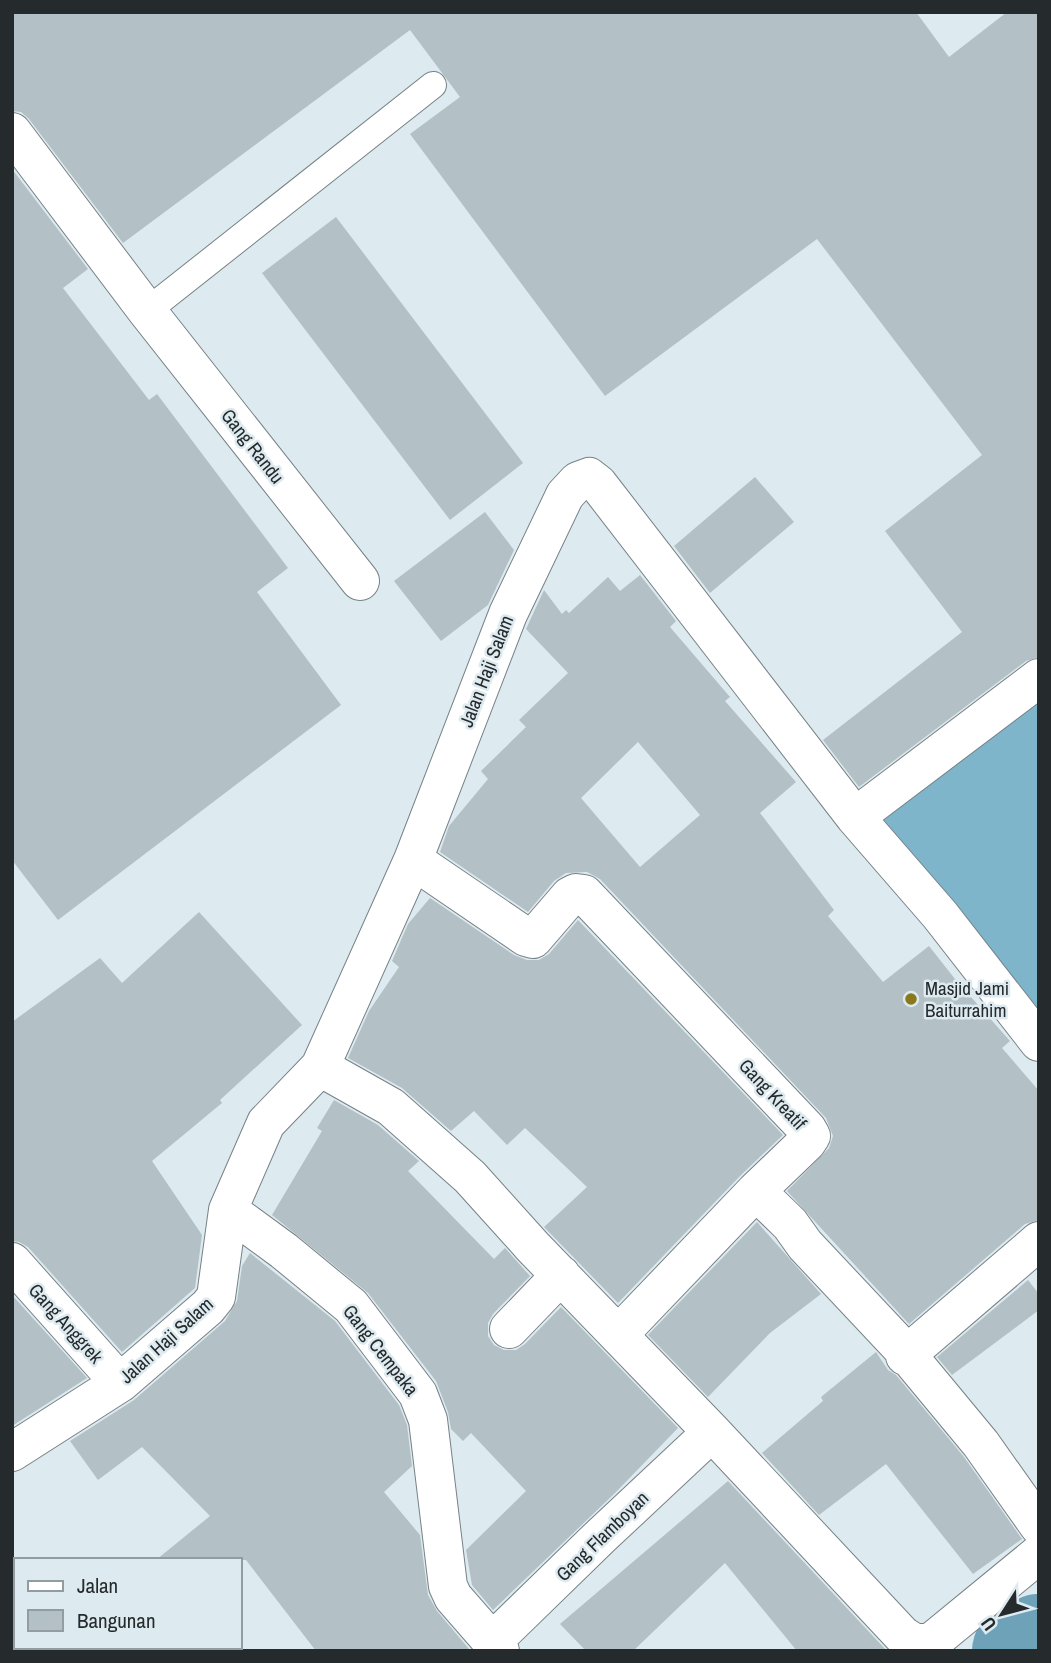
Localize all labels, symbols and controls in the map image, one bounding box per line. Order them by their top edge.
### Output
street label: Gang Randu [216,403,290,489]
street label: Jalan Haji Salam [453,611,519,731]
place label: Masjid Jami Baiturrahim [925,975,1009,1023]
marker: Masjid Jami Baiturrahim [903,991,919,1007]
street label: Gang Kreatif [733,1053,813,1136]
street label: Gang Anggrek [23,1277,109,1369]
street label: Jalan Haji Salam [114,1291,218,1389]
street label: Gang Cempaka [337,1299,425,1401]
street label: Gang Flamboyan [550,1485,654,1587]
legend [14,1558,242,1649]
text: Jalan [77,1571,118,1600]
north arrow [967,1579,1037,1649]
text: Bangunan [77,1606,156,1635]
text: U [974,1612,1002,1636]

